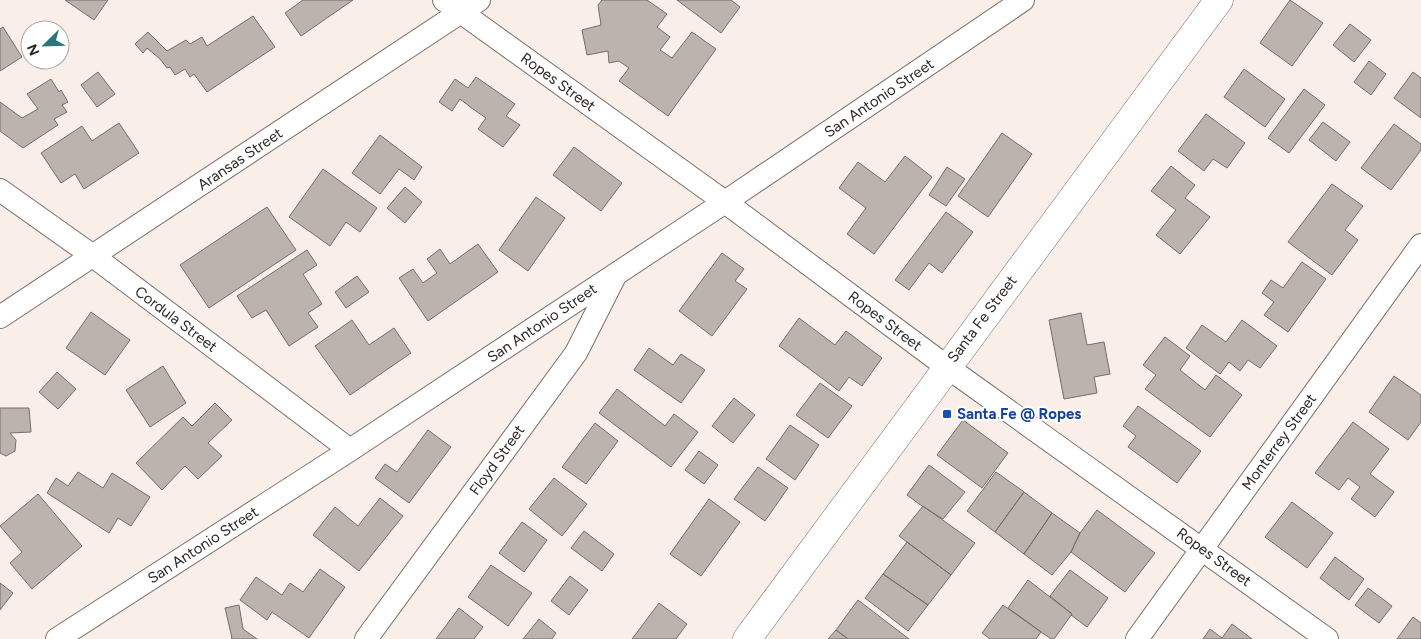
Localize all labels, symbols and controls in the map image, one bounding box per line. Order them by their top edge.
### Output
north arrow [20,20,70,70]
text: N [24,42,43,58]
street label: Ropes Street [517,49,599,115]
street label: San Antonio Street [821,55,937,141]
street label: Aransas Street [194,124,286,194]
street label: Santa Fe Street [943,272,1021,366]
street label: San Antonio Street [484,280,600,366]
street label: Cordula Street [131,282,221,356]
street label: Ropes Street [845,287,926,355]
street label: Monterrey Street [1238,390,1320,494]
place label: Santa Fe @ Ropes [957,405,1081,423]
marker: Santa Fe @ Ropes [941,408,953,420]
street label: Floyd Street [466,421,529,499]
street label: San Antonio Street [144,502,262,587]
street label: Ropes Street [1173,524,1255,590]

